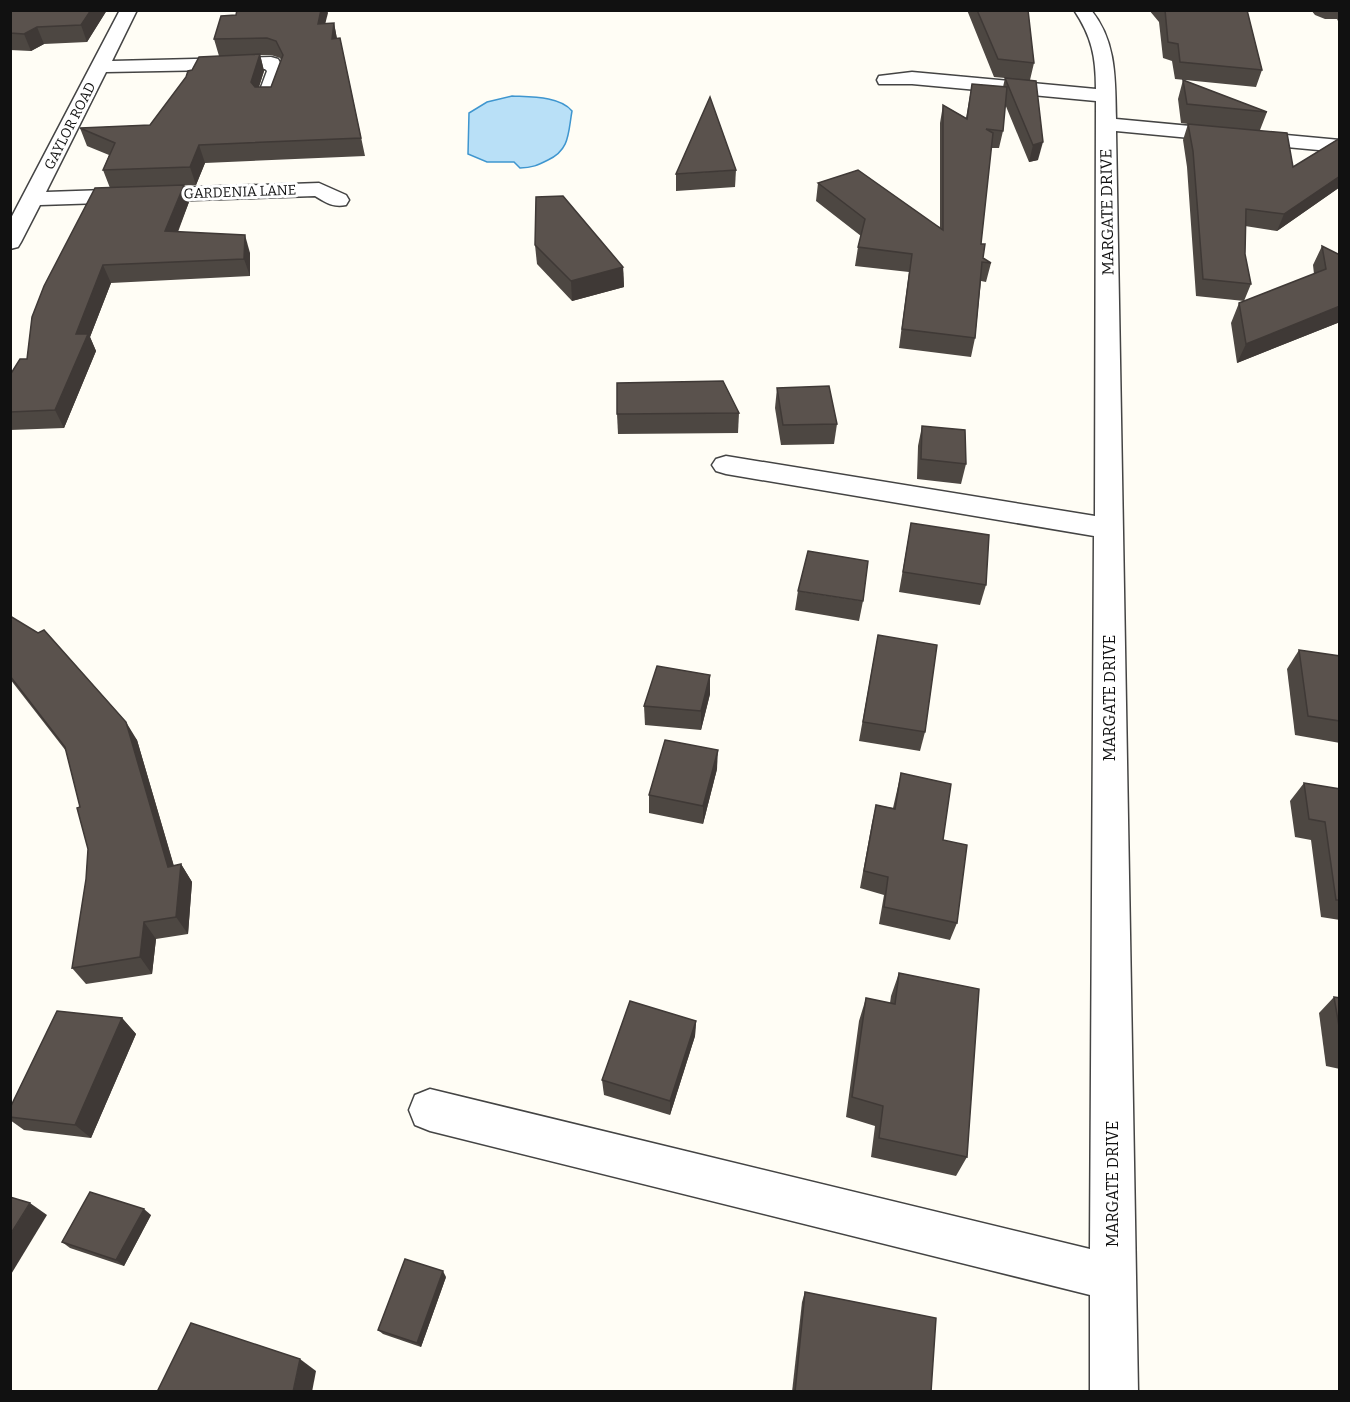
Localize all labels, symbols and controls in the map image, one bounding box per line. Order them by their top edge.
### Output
street label: GAYLOR ROAD [41,79,99,173]
street label: MARGATE DRIVE [1096,149,1118,275]
street label: GARDENIA LANE [183,182,297,202]
street label: MARGATE DRIVE [1100,635,1119,761]
street label: MARGATE DRIVE [1103,1121,1122,1247]

